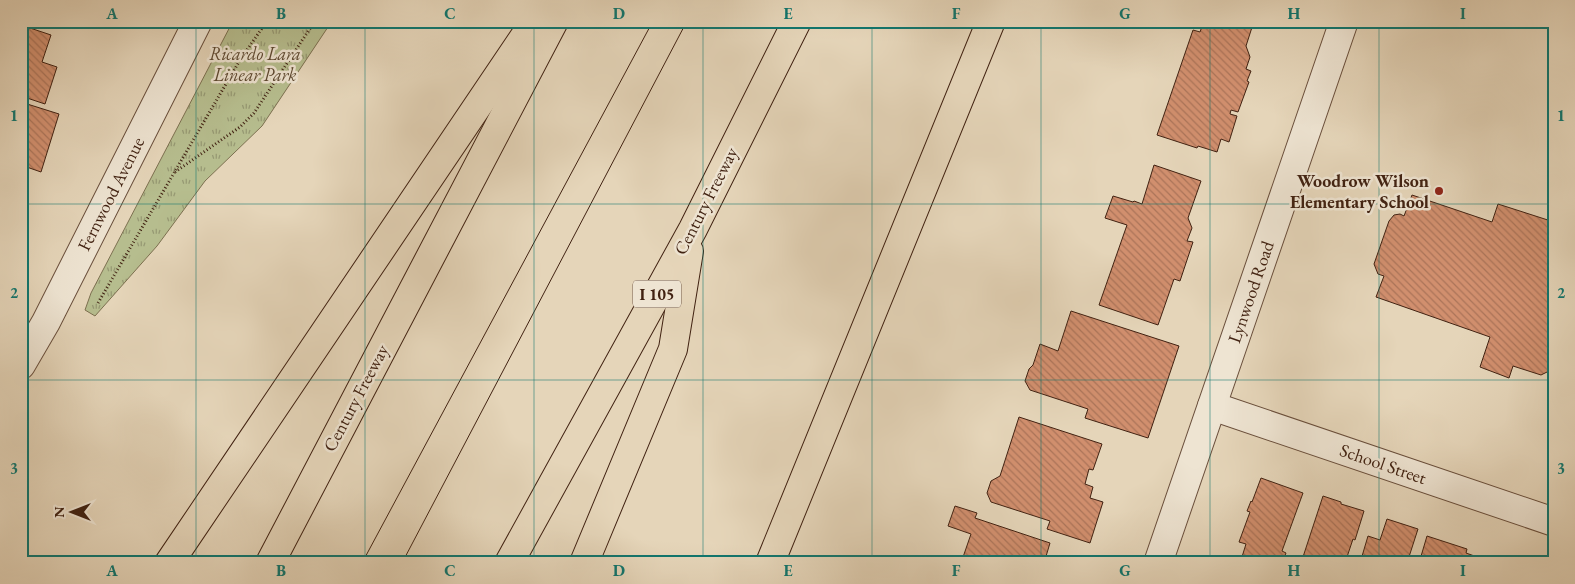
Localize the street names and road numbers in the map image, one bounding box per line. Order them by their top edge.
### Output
street label: Fernwood Avenue [72,133,149,255]
street label: Century Freeway [669,143,743,259]
street label: Lynwood Road [1222,237,1279,346]
road number: I 105 [633,280,681,308]
street label: Century Freeway [318,340,393,455]
street label: School Street [1337,438,1430,489]

